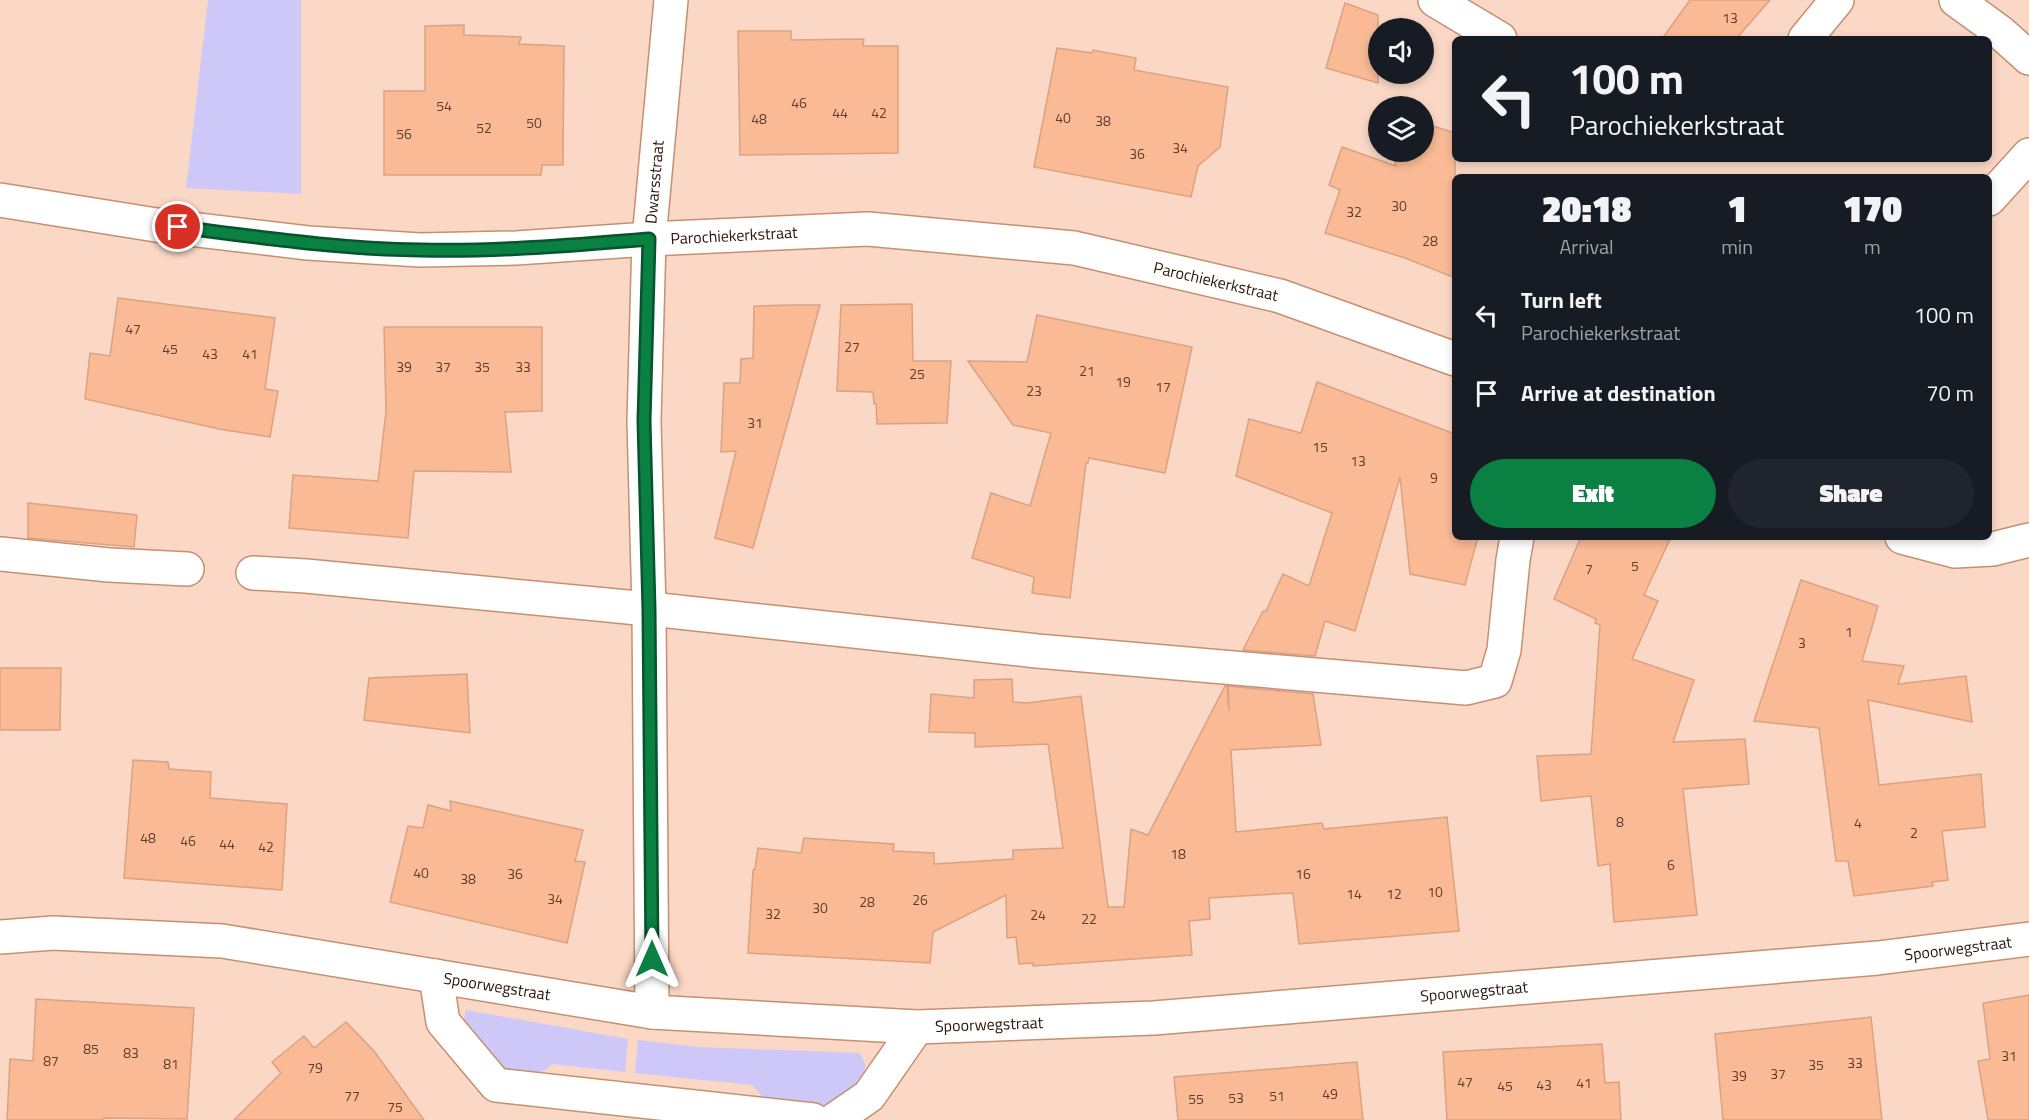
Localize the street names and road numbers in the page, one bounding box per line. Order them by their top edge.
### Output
street label: Dwarsstraat [638,139,670,225]
street label: Parochiekerkstraat [670,220,799,250]
street label: Parochiekerkstraat [1151,255,1281,307]
street label: Spoorwegstraat [1903,929,2014,967]
street label: Spoorwegstraat [442,966,553,1006]
street label: Spoorwegstraat [1419,974,1529,1008]
street label: Spoorwegstraat [935,1010,1044,1038]

